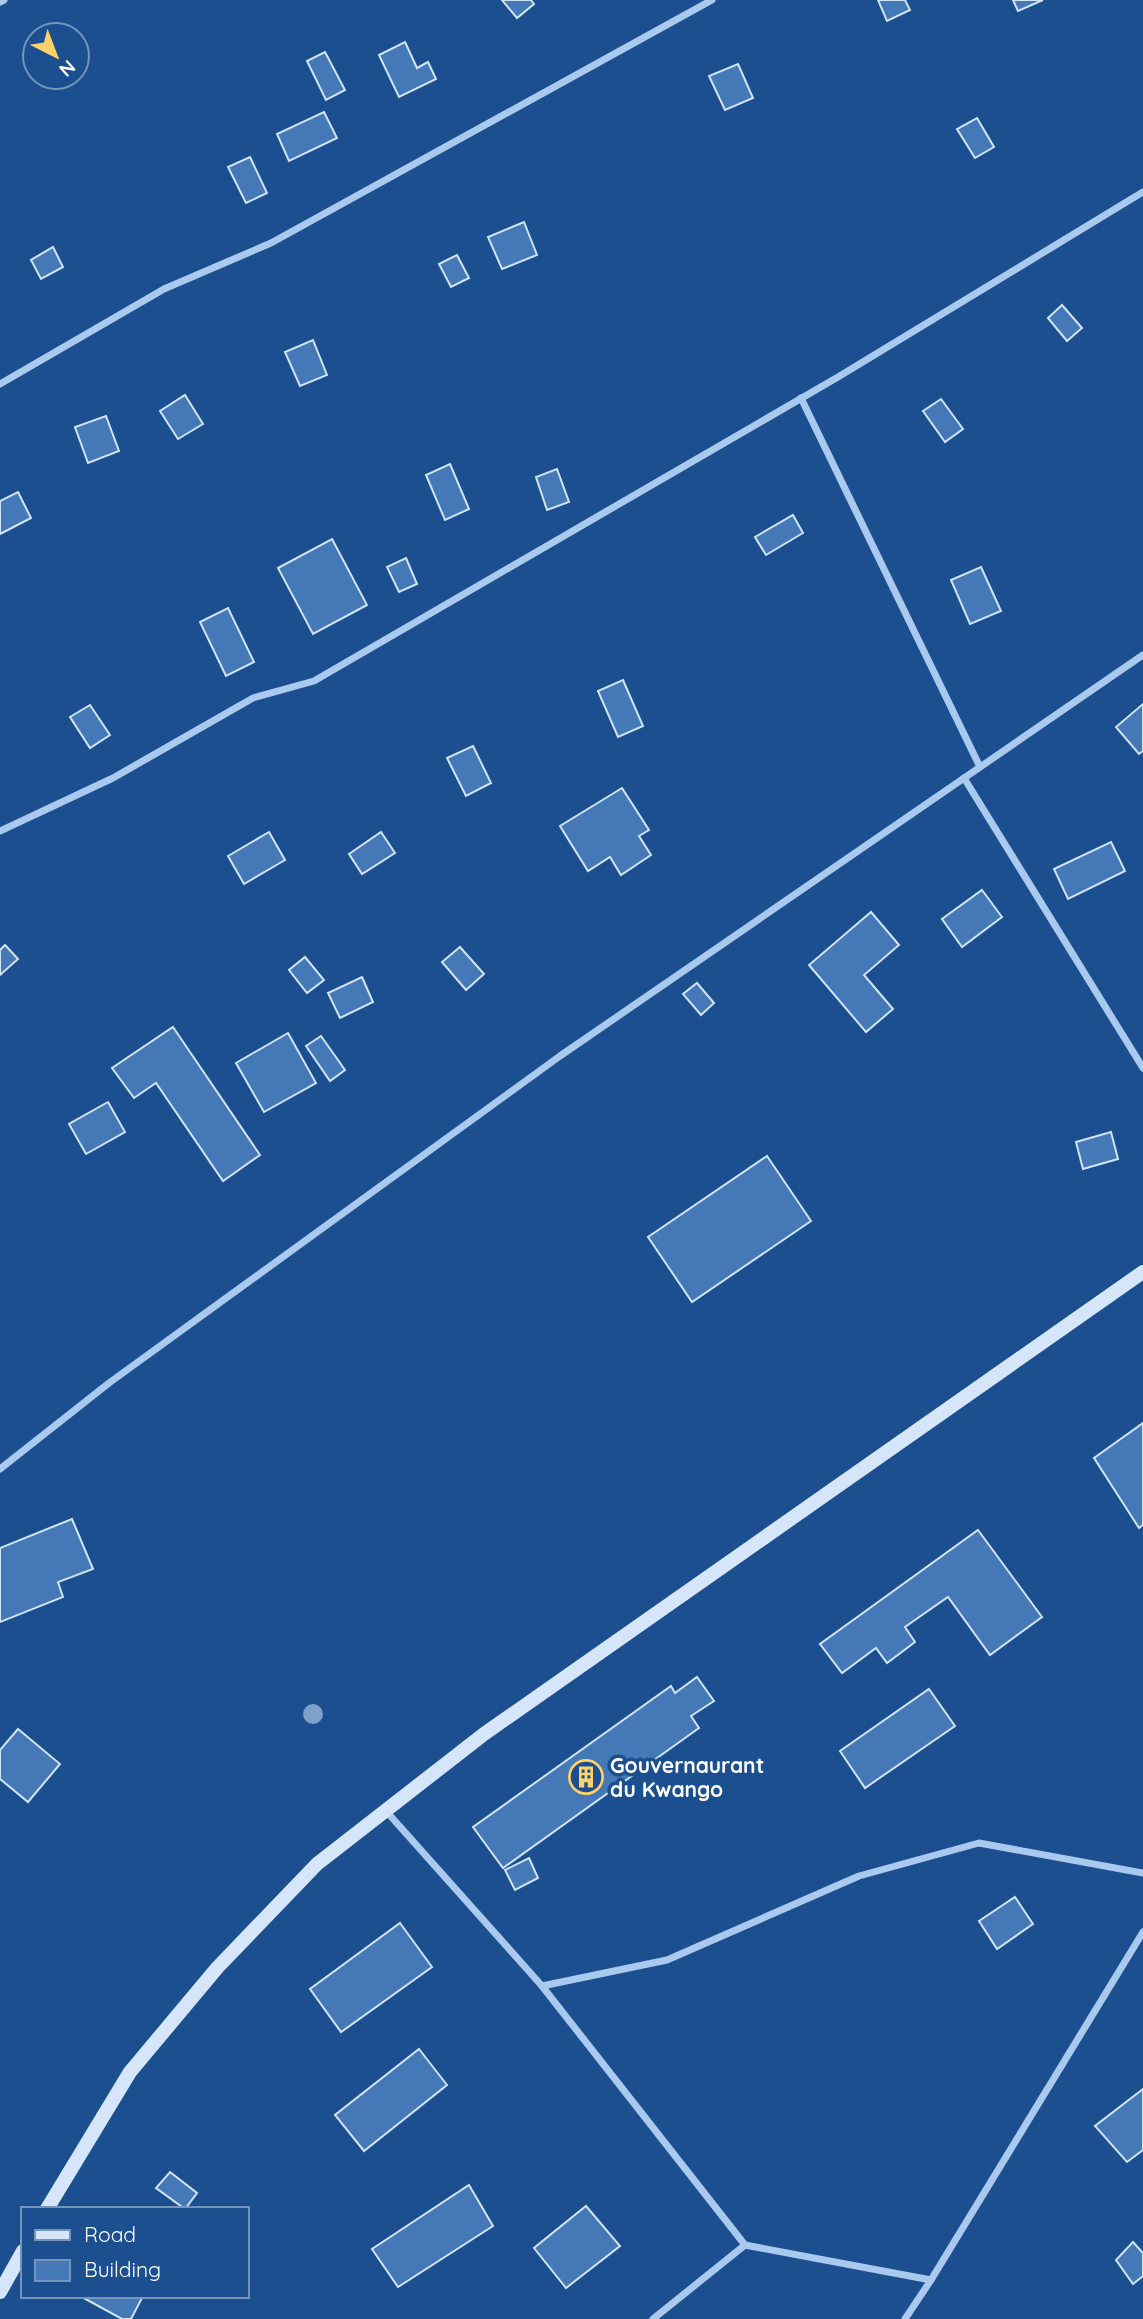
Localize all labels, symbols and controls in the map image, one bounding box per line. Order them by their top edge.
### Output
north arrow [21,21,91,91]
text: N [54,55,81,82]
place label: Gouvernaurant du Kwango [610,1752,764,1802]
building icon: Gouvernaurant du Kwango [567,1758,605,1796]
legend [21,2207,248,2298]
text: Road [84,2221,136,2247]
text: Building [84,2256,161,2282]

